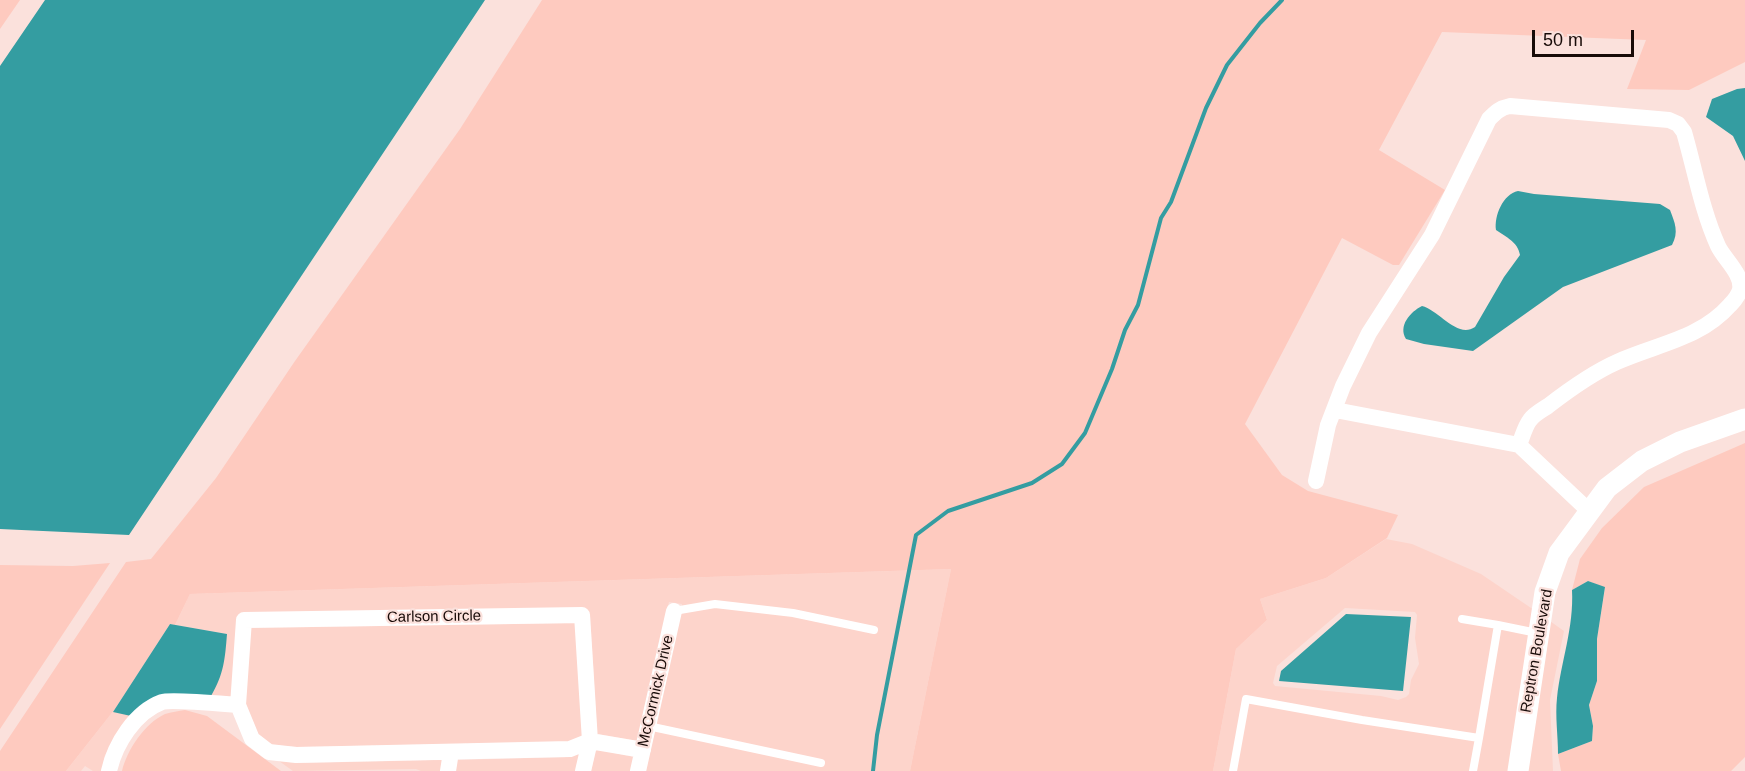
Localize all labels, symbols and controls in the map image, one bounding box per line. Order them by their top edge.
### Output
scale bar [1535,18,1637,56]
text: 50 m [1543,30,1583,50]
street label: Reptron Boulevard [1517,588,1557,714]
street label: Carlson Circle [387,607,481,627]
street label: McCormick Drive [634,633,678,749]

